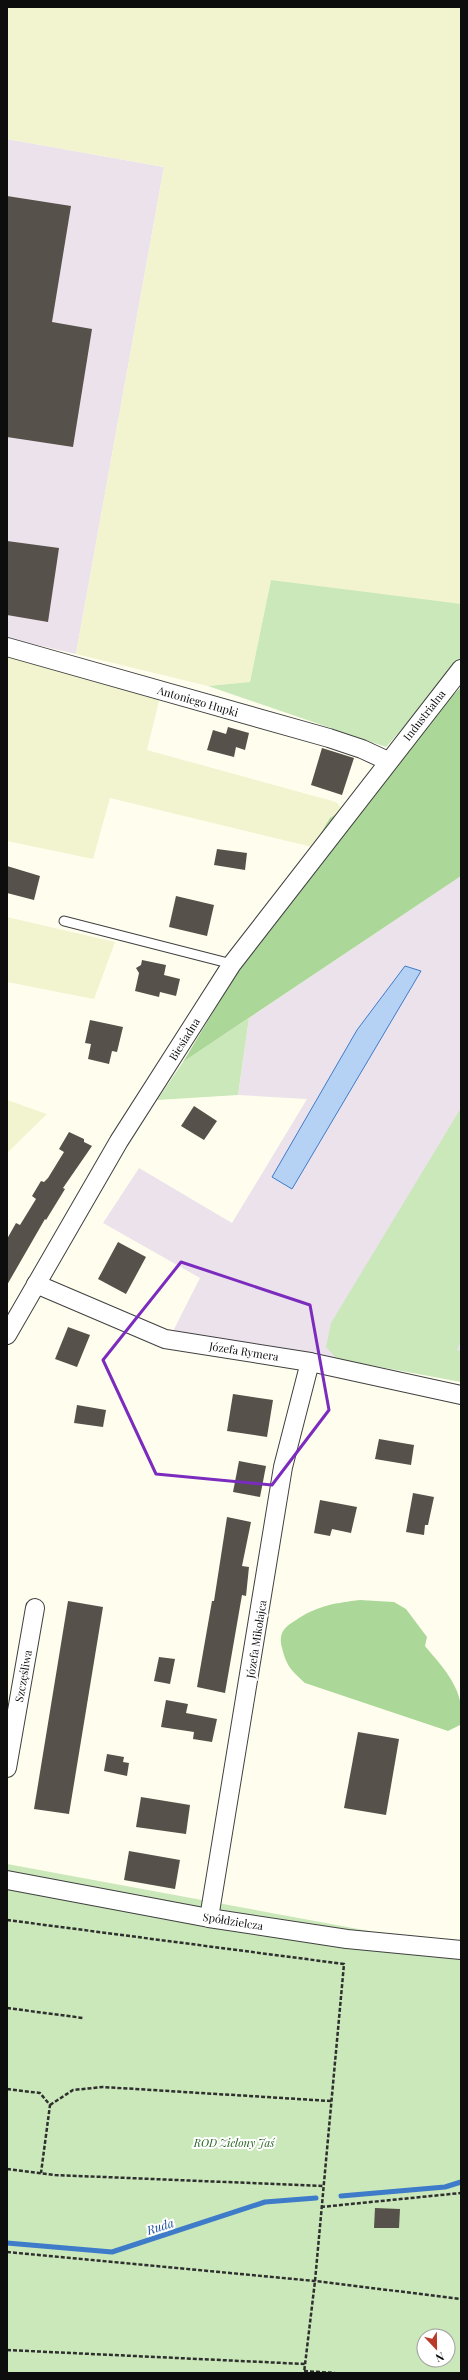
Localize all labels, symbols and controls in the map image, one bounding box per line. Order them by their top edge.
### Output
street label: Antoniego Hupki [155,682,240,720]
street label: Industrialna [399,686,449,744]
street label: Biesiadna [165,1014,203,1063]
street label: Józefa Rymera [207,1338,280,1364]
street label: Józefa Mikołajca [242,1598,270,1680]
street label: Szczęśliwa [11,1648,35,1703]
street label: Spółdzielcza [202,1909,265,1933]
park label: ROD Zielony Jaś [193,2135,275,2150]
water label: Ruda [143,2214,176,2238]
north arrow [416,2328,456,2368]
text: N [433,2349,446,2366]

